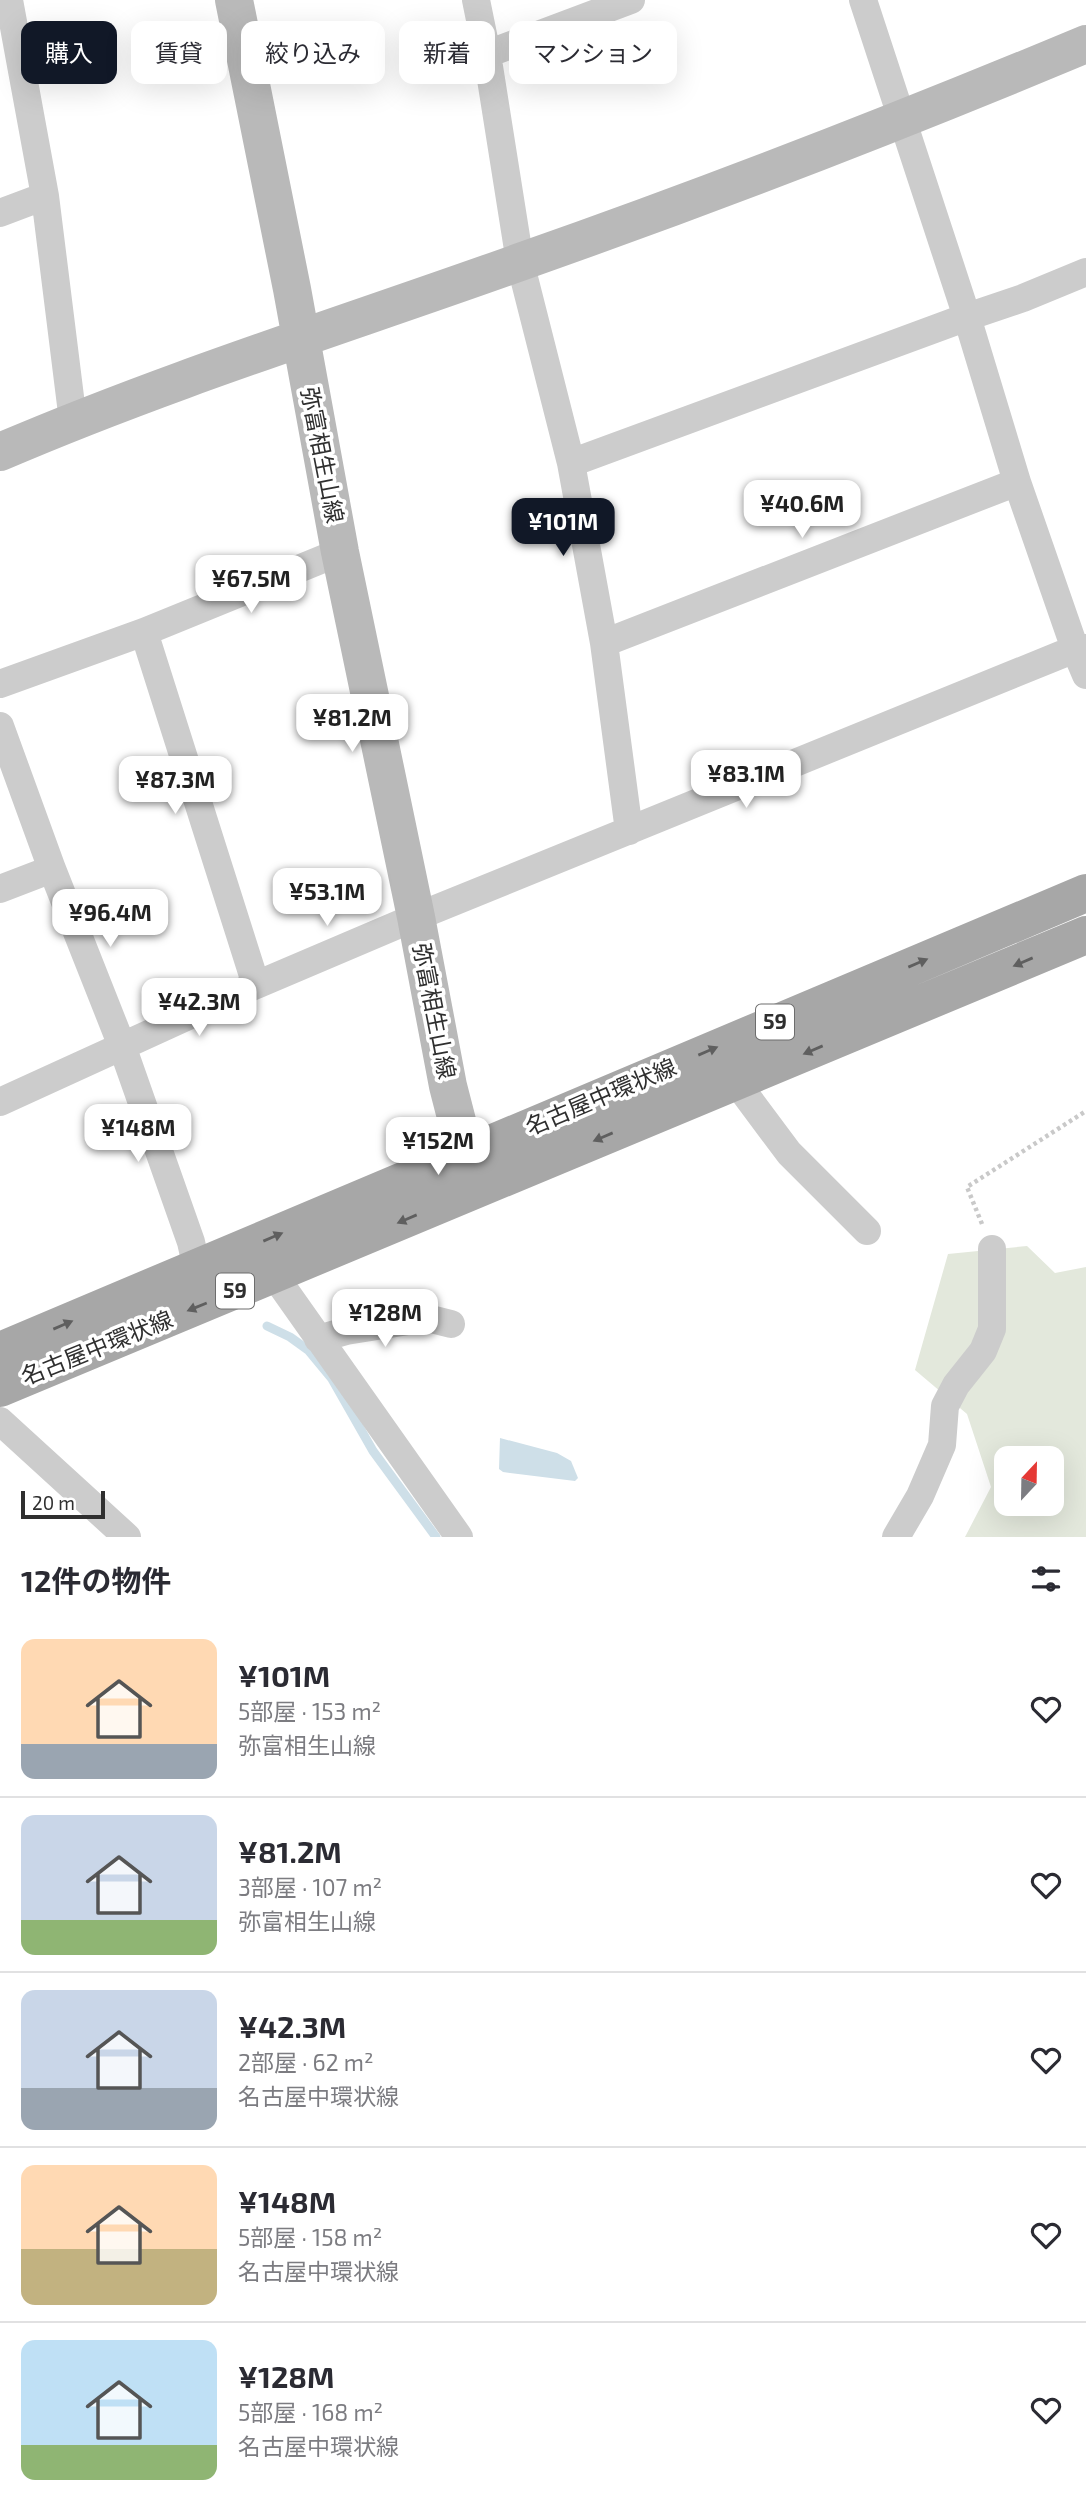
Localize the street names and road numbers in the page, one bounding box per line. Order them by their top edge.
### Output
street label: 弥富相生山線 [296,384,350,525]
street label: 弥富相生山線 [408,940,462,1081]
road number: 59 [756,1004,794,1040]
street label: 名古屋中環状線 [521,1052,680,1140]
road number: 59 [216,1274,254,1308]
street label: 名古屋中環状線 [17,1304,177,1390]

